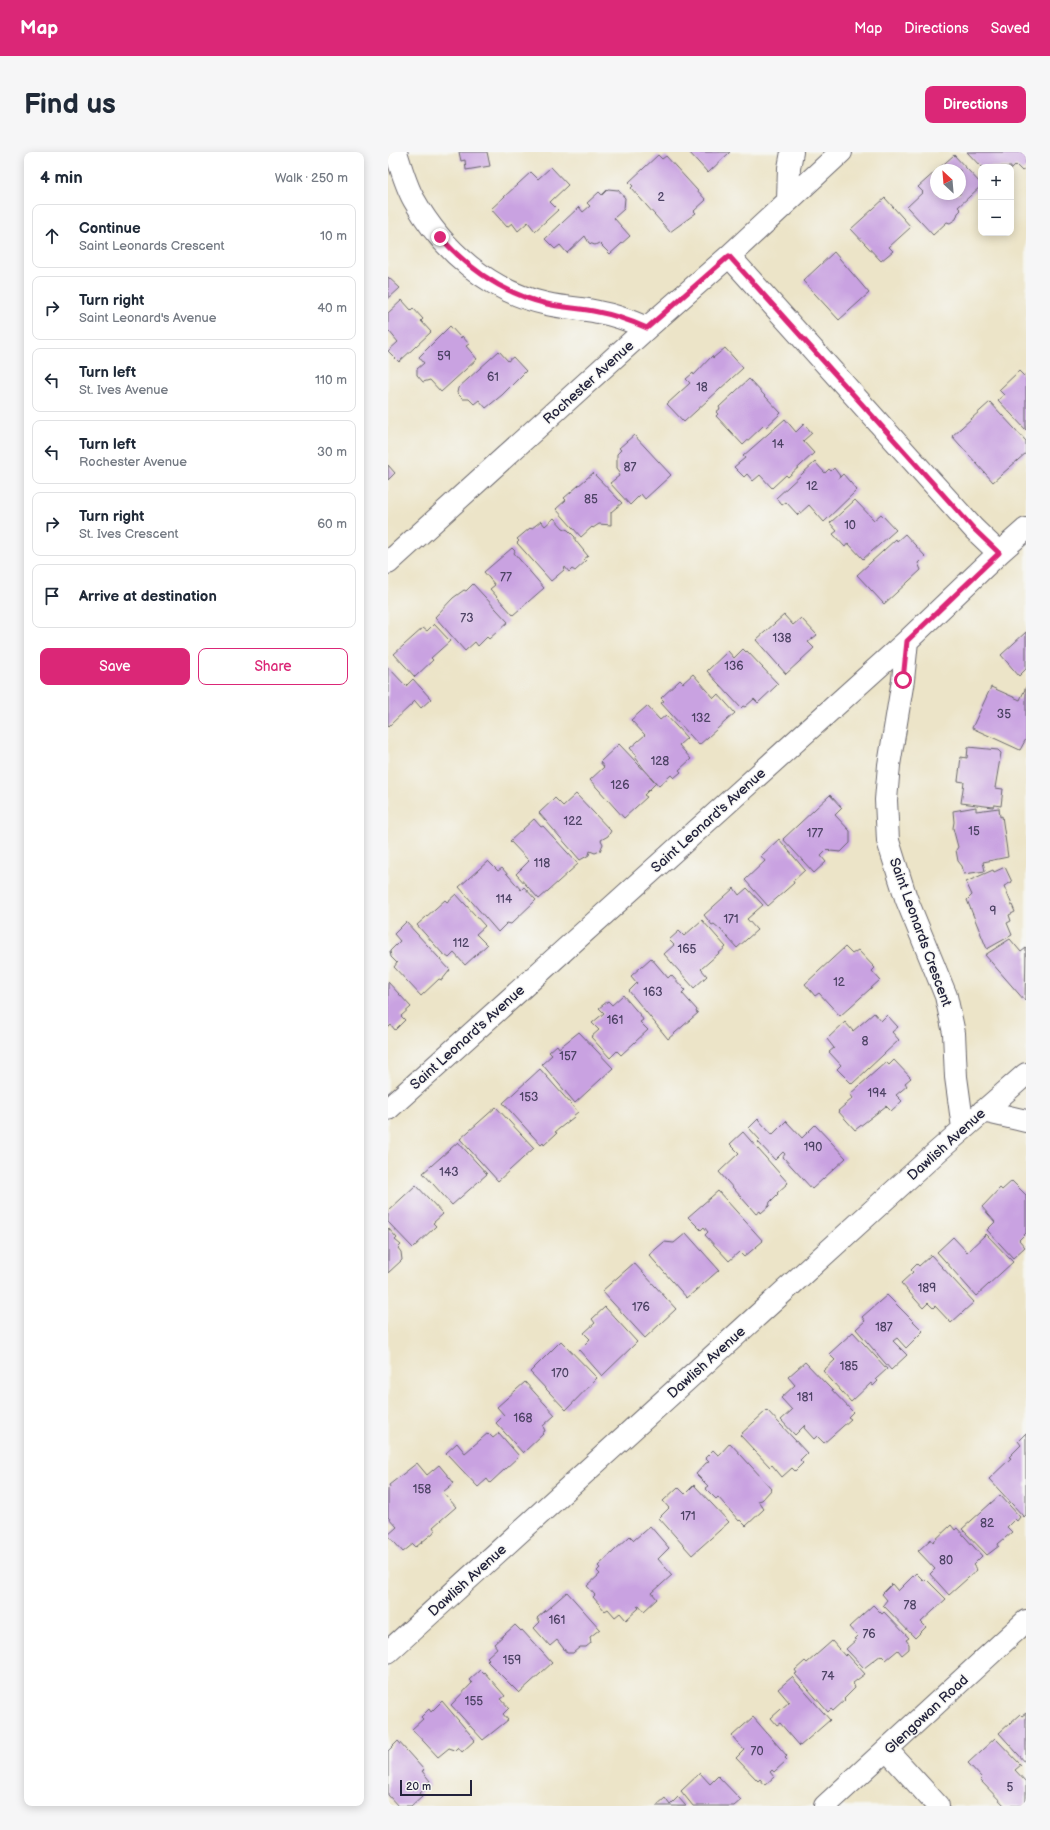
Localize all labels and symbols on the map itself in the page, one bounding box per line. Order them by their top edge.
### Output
north arrow [930,164,966,200]
house number: 2 [657,190,665,205]
route end [431,228,449,246]
street label: Rochester Avenue [539,337,637,428]
house number: 59 [437,349,451,364]
house number: 61 [487,370,499,385]
house number: 18 [696,380,708,395]
house number: 14 [772,437,785,452]
house number: 87 [624,460,637,475]
house number: 12 [806,479,818,494]
house number: 85 [584,492,598,507]
house number: 10 [844,518,856,533]
house number: 77 [500,570,512,585]
house number: 73 [460,611,474,626]
house number: 138 [772,631,792,646]
house number: 136 [724,659,744,674]
route start [894,671,912,689]
house number: 35 [997,707,1011,722]
house number: 132 [691,711,711,726]
house number: 128 [651,754,669,769]
street label: Saint Leonard's Avenue [648,765,769,876]
house number: 126 [610,778,630,793]
house number: 122 [564,814,582,829]
house number: 15 [968,824,980,839]
house number: 177 [807,826,823,841]
house number: 118 [534,856,550,871]
street label: Saint Leonards Crescent [886,856,956,1009]
house number: 114 [496,892,513,907]
house number: 9 [990,904,997,919]
house number: 171 [723,912,739,927]
house number: 112 [453,936,469,951]
house number: 165 [678,942,697,957]
house number: 12 [833,975,845,990]
street label: Saint Leonard's Avenue [407,982,528,1093]
house number: 163 [643,985,663,1000]
house number: 161 [607,1013,623,1028]
house number: 8 [862,1034,869,1049]
house number: 157 [559,1049,577,1064]
house number: 194 [868,1086,887,1101]
house number: 153 [520,1090,538,1105]
street label: Dawlish Avenue [904,1105,989,1184]
house number: 190 [804,1140,822,1155]
house number: 143 [439,1165,459,1180]
house number: 189 [918,1281,936,1296]
house number: 176 [632,1300,650,1315]
house number: 187 [875,1320,893,1335]
street label: Dawlish Avenue [664,1323,749,1402]
house number: 185 [840,1359,858,1374]
house number: 170 [551,1366,569,1381]
house number: 181 [797,1390,813,1405]
house number: 168 [514,1411,532,1426]
house number: 158 [413,1482,431,1497]
house number: 171 [680,1509,696,1524]
house number: 82 [980,1516,994,1531]
street label: Dawlish Avenue [425,1541,510,1620]
house number: 80 [939,1553,953,1568]
house number: 78 [904,1598,916,1613]
house number: 161 [549,1613,565,1628]
house number: 76 [862,1627,876,1642]
house number: 159 [503,1653,521,1668]
house number: 74 [821,1669,835,1684]
street label: Glengowan Road [881,1671,972,1758]
house number: 155 [465,1694,483,1709]
house number: 70 [751,1744,763,1759]
scale bar [400,1778,472,1797]
house number: 5 [1007,1780,1014,1795]

